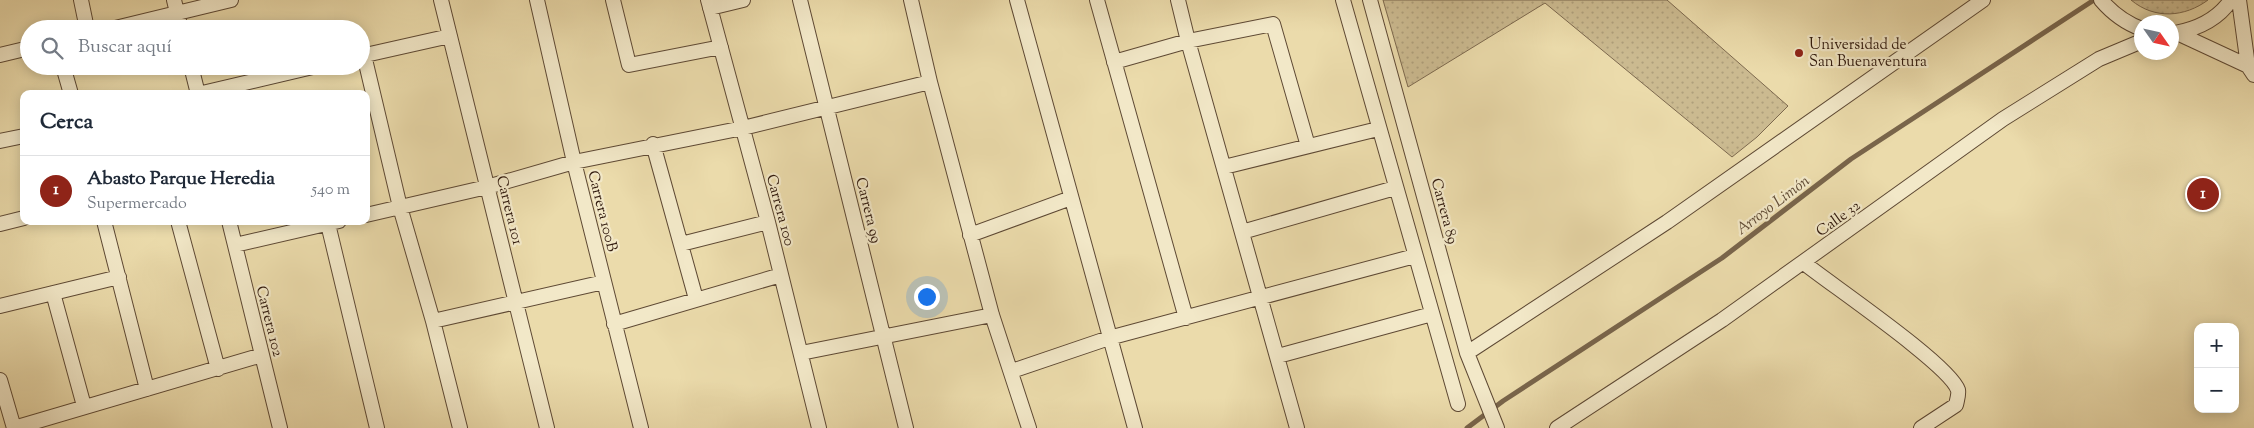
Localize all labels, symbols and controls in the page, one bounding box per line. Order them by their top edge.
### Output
north arrow [2134,15,2179,60]
search box [20,20,370,75]
icon: search [38,34,66,62]
text: Buscar aquí [78,34,172,61]
place label: Universidad de San Buenaventura [1809,35,1927,73]
marker: Universidad de San Buenaventura [1793,47,1805,59]
text: Cerca [40,108,93,138]
text: Abasto Parque Heredia [87,166,275,193]
street label: Carrera 100B [581,169,622,255]
water label: Arroyo Limón [1732,170,1816,242]
street label: Carrera 100 [760,172,799,249]
street label: Carrera 101 [490,174,527,247]
street label: Carrera 99 [849,175,886,245]
pin: 1 [2187,175,2219,213]
street label: Carrera 89 [1425,176,1462,247]
text: 1 [53,179,59,202]
text: 540 m [312,179,350,202]
text: Supermercado [87,193,187,216]
street label: Calle 32 [1812,196,1865,242]
street label: Carrera 102 [250,284,287,359]
your location [914,284,940,310]
map controls [2194,323,2239,413]
button: + [2194,323,2239,368]
button: − [2194,368,2239,413]

